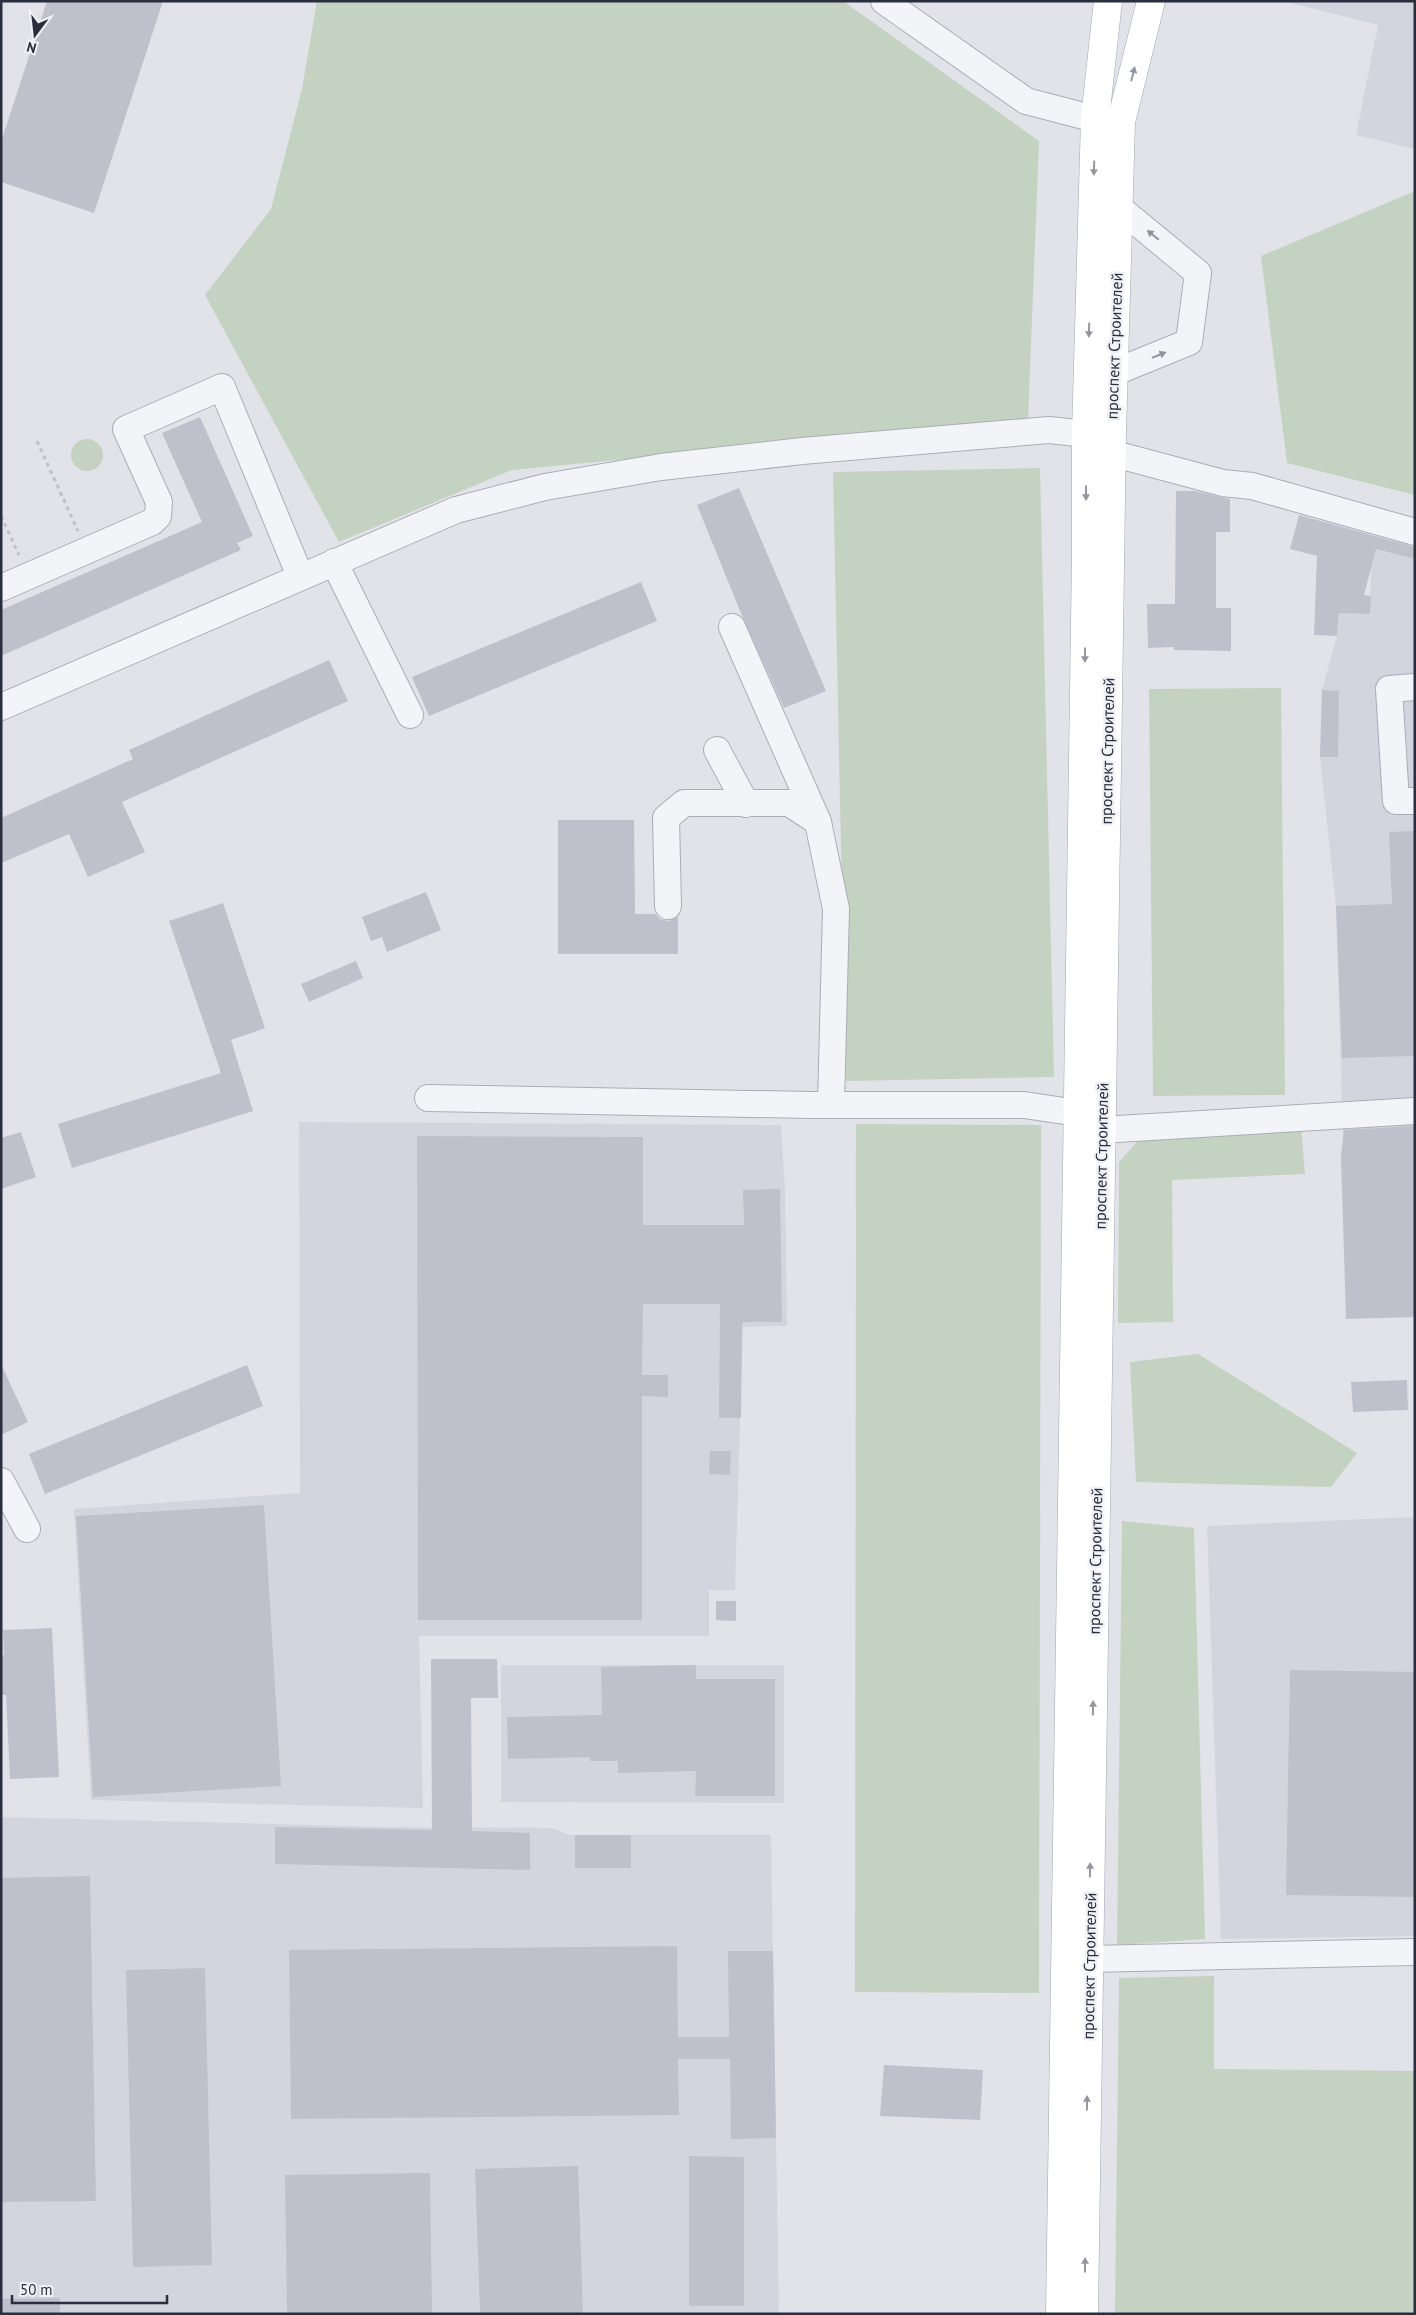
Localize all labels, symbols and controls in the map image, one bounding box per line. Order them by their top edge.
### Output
north arrow [10,10,60,60]
text: N [25,38,38,57]
one-way arrow [1129,67,1137,82]
one-way arrow [1090,160,1098,176]
one-way arrow [1146,230,1159,241]
street label: проспект Строителей [1101,272,1127,420]
one-way arrow [1085,322,1093,338]
one-way arrow [1151,350,1166,358]
one-way arrow [1082,485,1090,501]
one-way arrow [1081,647,1089,663]
street label: проспект Строителей [1096,677,1118,825]
street label: проспект Строителей [1090,1082,1112,1230]
street label: проспект Строителей [1084,1487,1106,1635]
one-way arrow [1089,1699,1097,1715]
one-way arrow [1086,1862,1094,1878]
street label: проспект Строителей [1078,1892,1100,2040]
one-way arrow [1083,2094,1091,2110]
one-way arrow [1081,2257,1089,2273]
scale bar [12,2272,168,2304]
text: 50 m [20,2280,53,2299]

